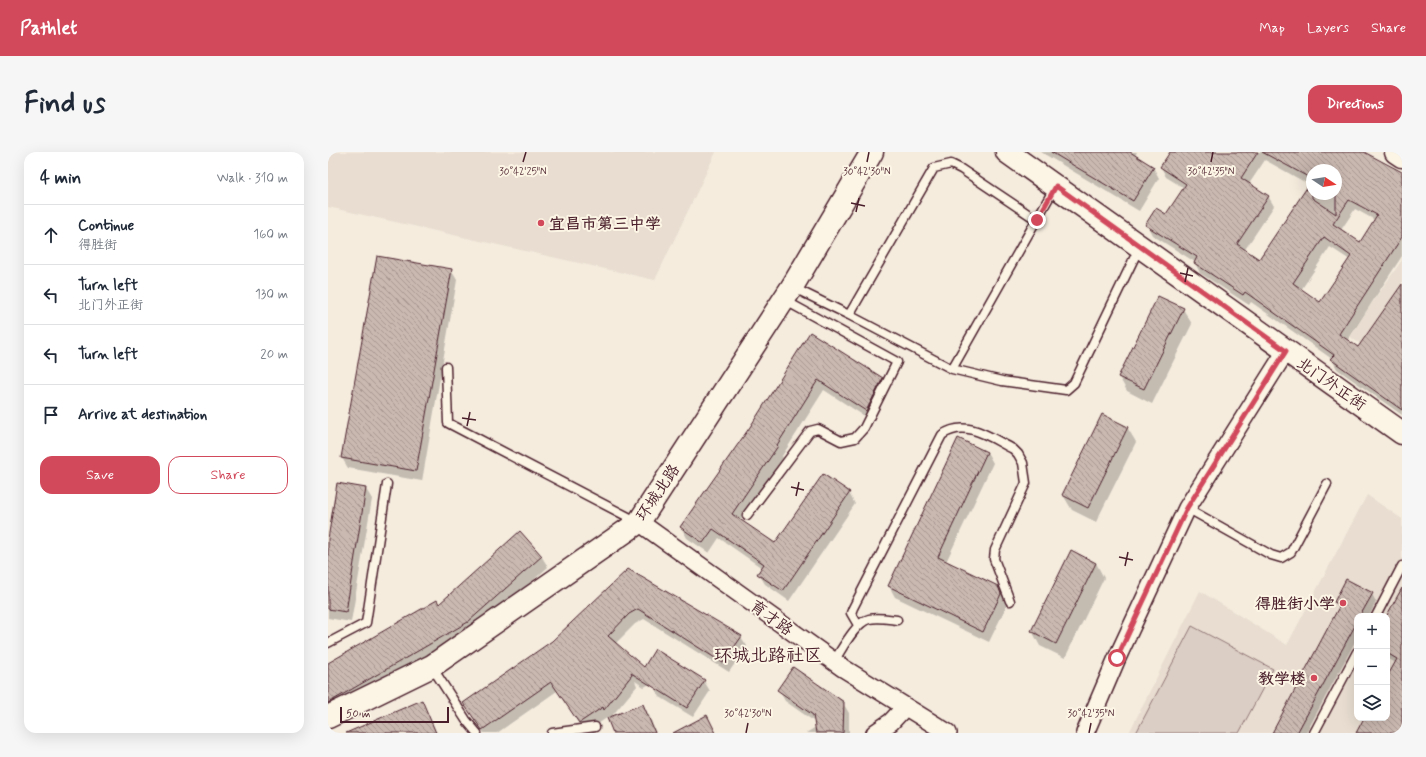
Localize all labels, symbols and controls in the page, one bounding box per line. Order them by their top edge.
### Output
text: Pathlet [20,16,77,41]
text: Map [1259,19,1285,37]
text: Layers [1307,19,1349,37]
text: Share [1371,19,1406,37]
button: Directions [1308,85,1402,123]
text: Find us [24,86,105,123]
north arrow [1306,164,1342,200]
text: 30°42'25"N [499,165,547,179]
text: 30°42'30"N [843,165,891,179]
text: 30°42'35"N [1188,165,1235,179]
text: 4 min [40,167,81,189]
text: Walk · 310 m [217,170,288,187]
route end [1028,211,1046,229]
place label: 宜昌市第三中学 [549,214,661,235]
text: Continue [78,216,134,236]
marker: 宜昌市第三中学 [536,218,546,228]
icon: ahead [40,224,62,246]
text: 160 m [253,226,288,243]
text: 得胜街 [78,237,117,254]
text: Turn left [78,276,138,296]
icon: left [40,284,62,306]
text: 130 m [255,286,288,303]
text: 北门外正街 [78,297,143,314]
icon: left [40,344,62,366]
text: Turn left [78,345,138,365]
text: 20 m [260,346,288,363]
street label: 北门外正街 [1292,353,1370,416]
icon: arrive [40,404,62,426]
text: Arrive at destination [78,405,207,425]
button: Save [40,456,160,494]
button: Share [168,456,288,494]
street label: 环城北路 [632,460,685,525]
place label: 得胜街小学 [1255,594,1335,615]
street label: 育才路 [746,596,797,641]
marker: 得胜街小学 [1338,598,1348,608]
map controls [1354,613,1390,721]
button: + [1354,613,1390,649]
district label: 环城北路社区 [714,644,822,668]
route start [1108,649,1126,667]
button: − [1354,649,1390,685]
place label: 教学楼 [1258,669,1306,690]
marker: 教学楼 [1309,673,1319,683]
button: layers [1354,685,1390,721]
scale bar [340,705,449,724]
text: 50 m [346,707,371,721]
text: 30°42'30"N [724,707,772,721]
text: 30°42'35"N [1068,707,1115,721]

